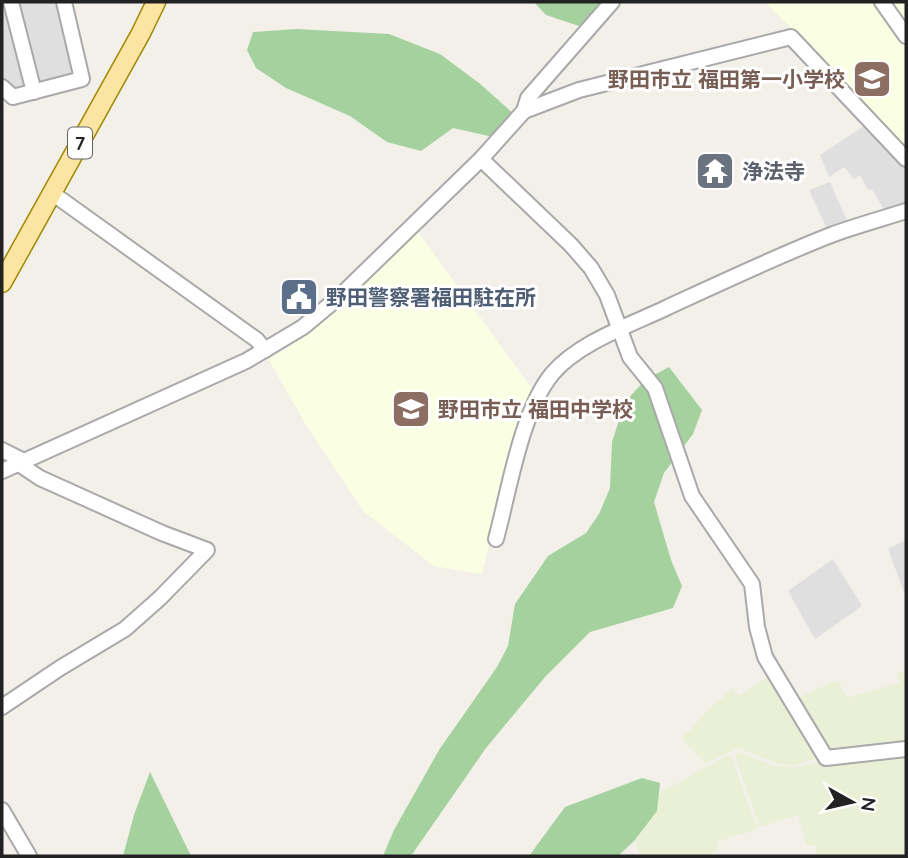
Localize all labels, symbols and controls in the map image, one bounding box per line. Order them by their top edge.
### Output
school or university icon: 野田市立 福田第一小学校 [851,58,893,100]
place label: 野田市立 福田第一小学校 [608,66,845,92]
road number: 7 [68,127,92,158]
temple icon: 浄法寺 [694,150,736,192]
place label: 浄法寺 [742,158,805,184]
public building icon: 野田警察署福田駐在所 [278,276,320,318]
place label: 野田警察署福田駐在所 [326,284,536,310]
school or university icon: 野田市立 福田中学校 [390,388,432,430]
place label: 野田市立 福田中学校 [438,396,633,422]
north arrow [817,767,887,837]
text: N [856,796,882,813]

